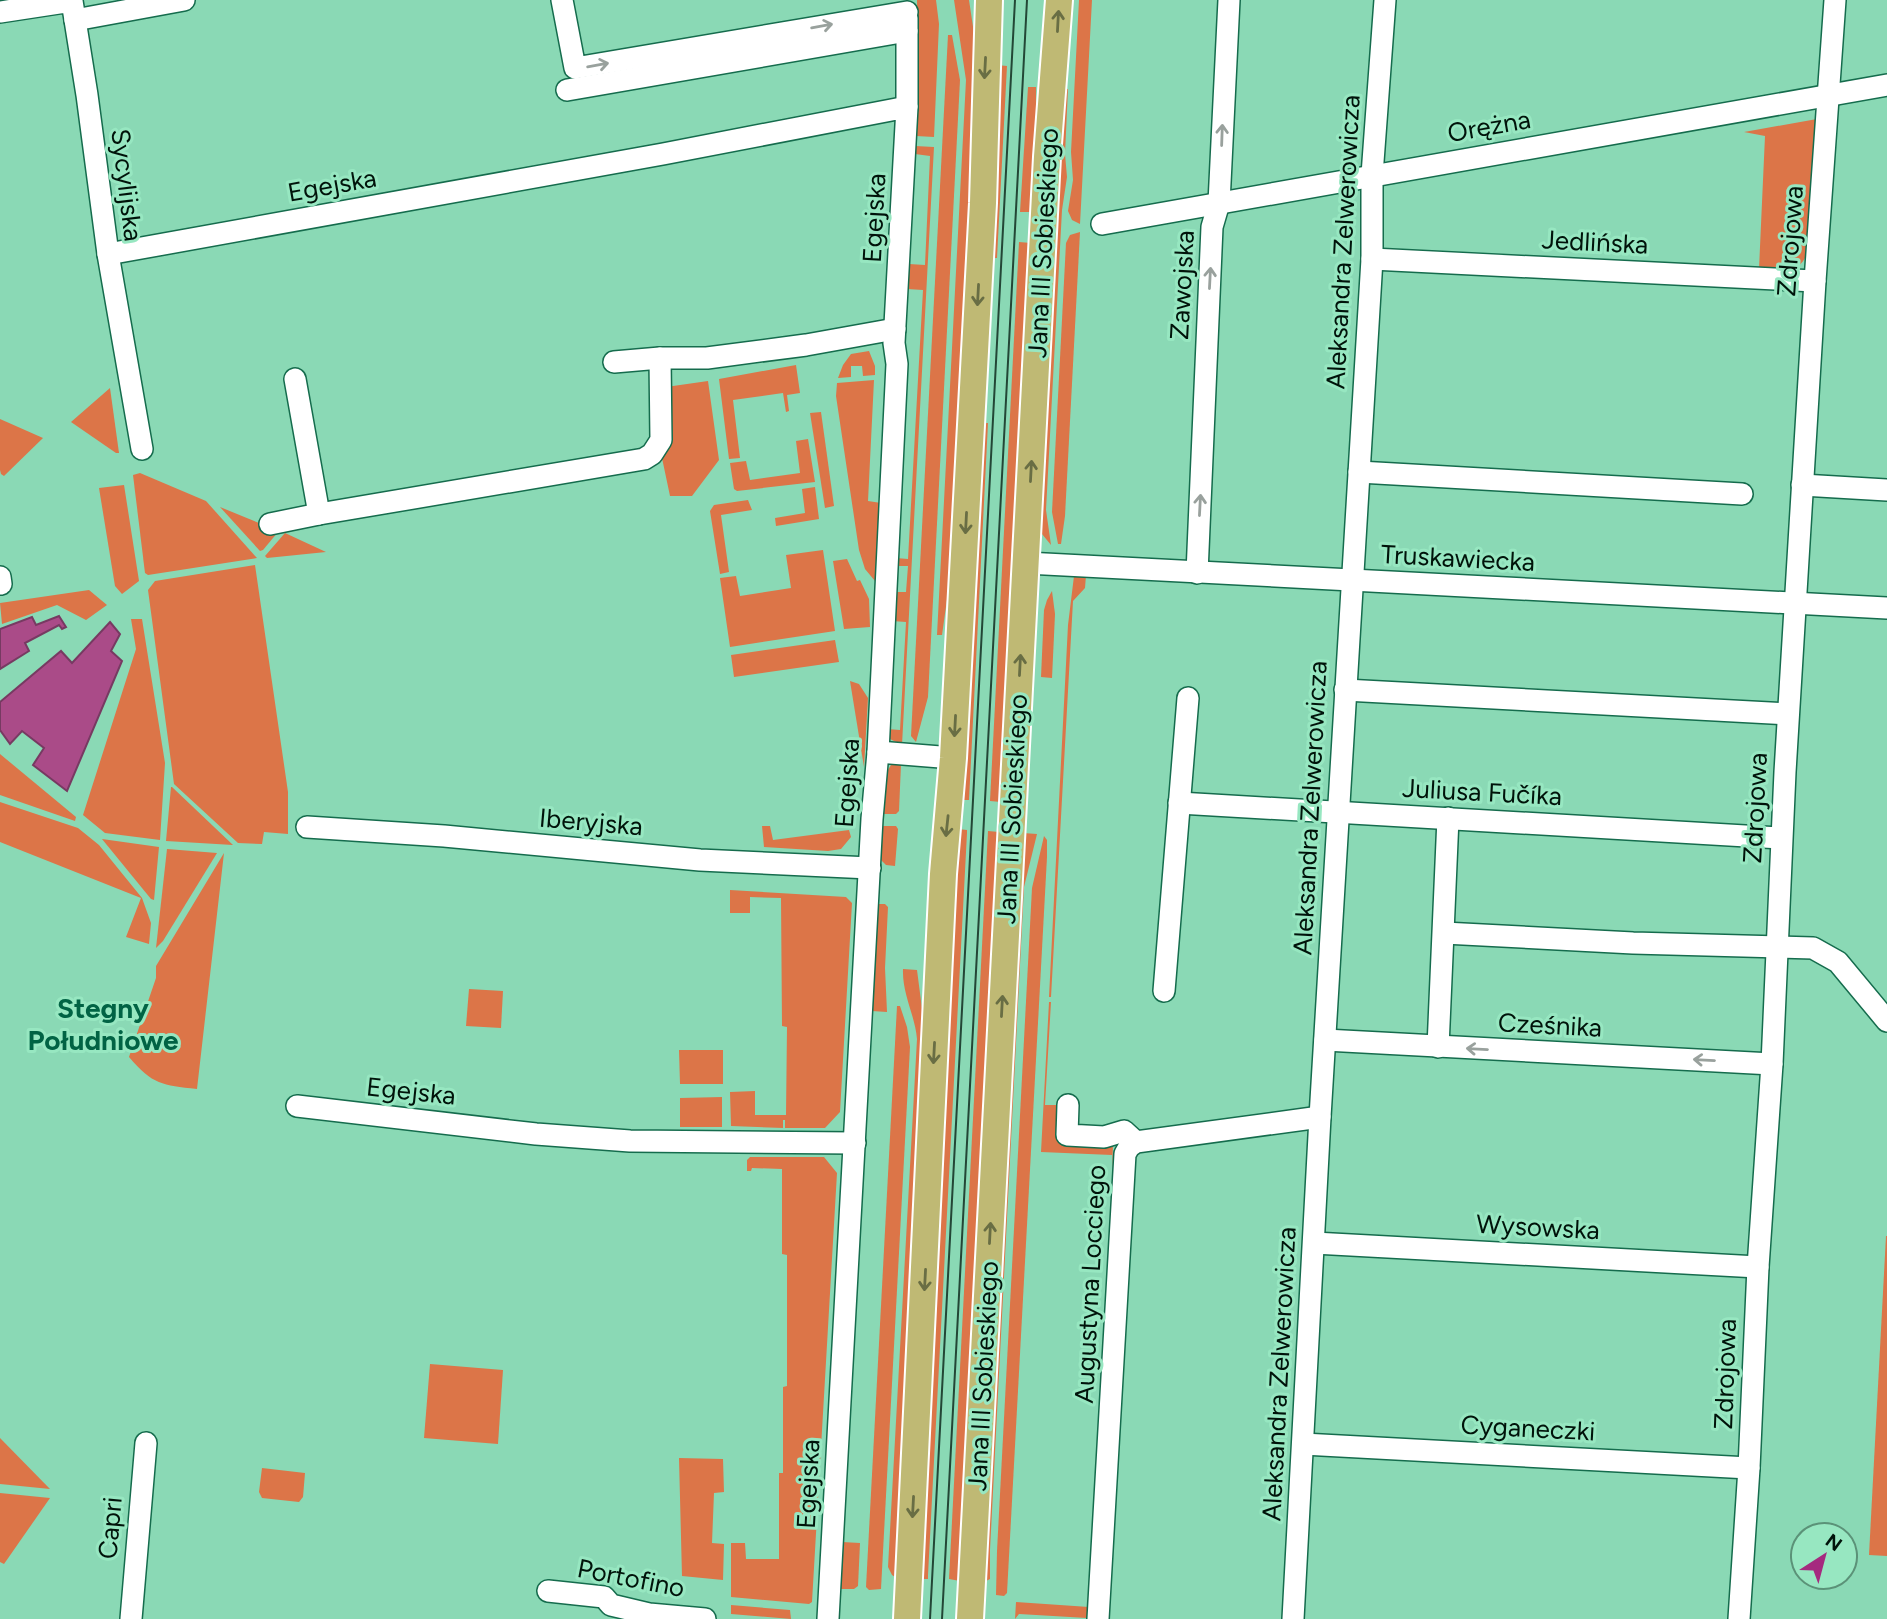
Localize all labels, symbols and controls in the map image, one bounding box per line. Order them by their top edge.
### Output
one-way arrow [1051,10,1064,33]
one-way arrow [810,19,833,32]
one-way arrow [979,56,992,79]
one-way arrow [586,57,609,71]
street label: Aleksandra Zelwerowicza [1319,94,1367,390]
street label: Orężna [1445,103,1533,149]
one-way arrow [1215,124,1228,147]
street label: Sycylijska [104,127,150,243]
street label: Jana III Sobieskiego [1021,127,1065,359]
street label: Egejska [285,161,379,209]
street label: Egejska [856,172,892,264]
street label: Zdrojowa [1770,185,1810,297]
street label: Jedlińska [1541,223,1649,261]
street label: Zawojska [1163,229,1201,341]
one-way arrow [1203,267,1216,290]
one-way arrow [971,284,984,306]
one-way arrow [1024,459,1037,482]
one-way arrow [1193,494,1206,517]
one-way arrow [959,511,972,534]
street label: Truskawiecka [1380,538,1536,578]
one-way arrow [1013,654,1026,677]
street label: Aleksandra Zelwerowicza [1286,660,1334,956]
street label: Jana III Sobieskiego [990,693,1034,925]
one-way arrow [948,714,961,737]
street label: Egejska [828,737,866,829]
street label: Zdrojowa [1736,752,1774,864]
street label: Juliusa Fučíka [1401,772,1563,812]
street label: Iberyjska [538,802,644,842]
one-way arrow [940,814,953,837]
district label: Stegny Południowe [28,991,178,1057]
one-way arrow [996,994,1009,1017]
street label: Cześnika [1497,1006,1603,1044]
one-way arrow [927,1041,940,1064]
one-way arrow [1466,1042,1488,1055]
one-way arrow [1693,1054,1716,1067]
street label: Egejska [365,1070,457,1112]
street label: Augustyna Locciego [1068,1164,1112,1404]
street label: Wysowska [1475,1208,1601,1246]
one-way arrow [984,1222,997,1245]
street label: Aleksandra Zelwerowicza [1255,1226,1303,1522]
street label: Jana III Sobieskiego [961,1260,1005,1492]
one-way arrow [918,1268,931,1291]
street label: Zdrojowa [1707,1318,1743,1430]
street label: Cyganeczki [1460,1408,1596,1448]
street label: Egejska [790,1438,826,1530]
street label: Capri [91,1496,129,1560]
one-way arrow [906,1496,919,1519]
north arrow [1789,1521,1859,1591]
text: N [1821,1529,1846,1556]
street label: Portofino [575,1552,687,1604]

